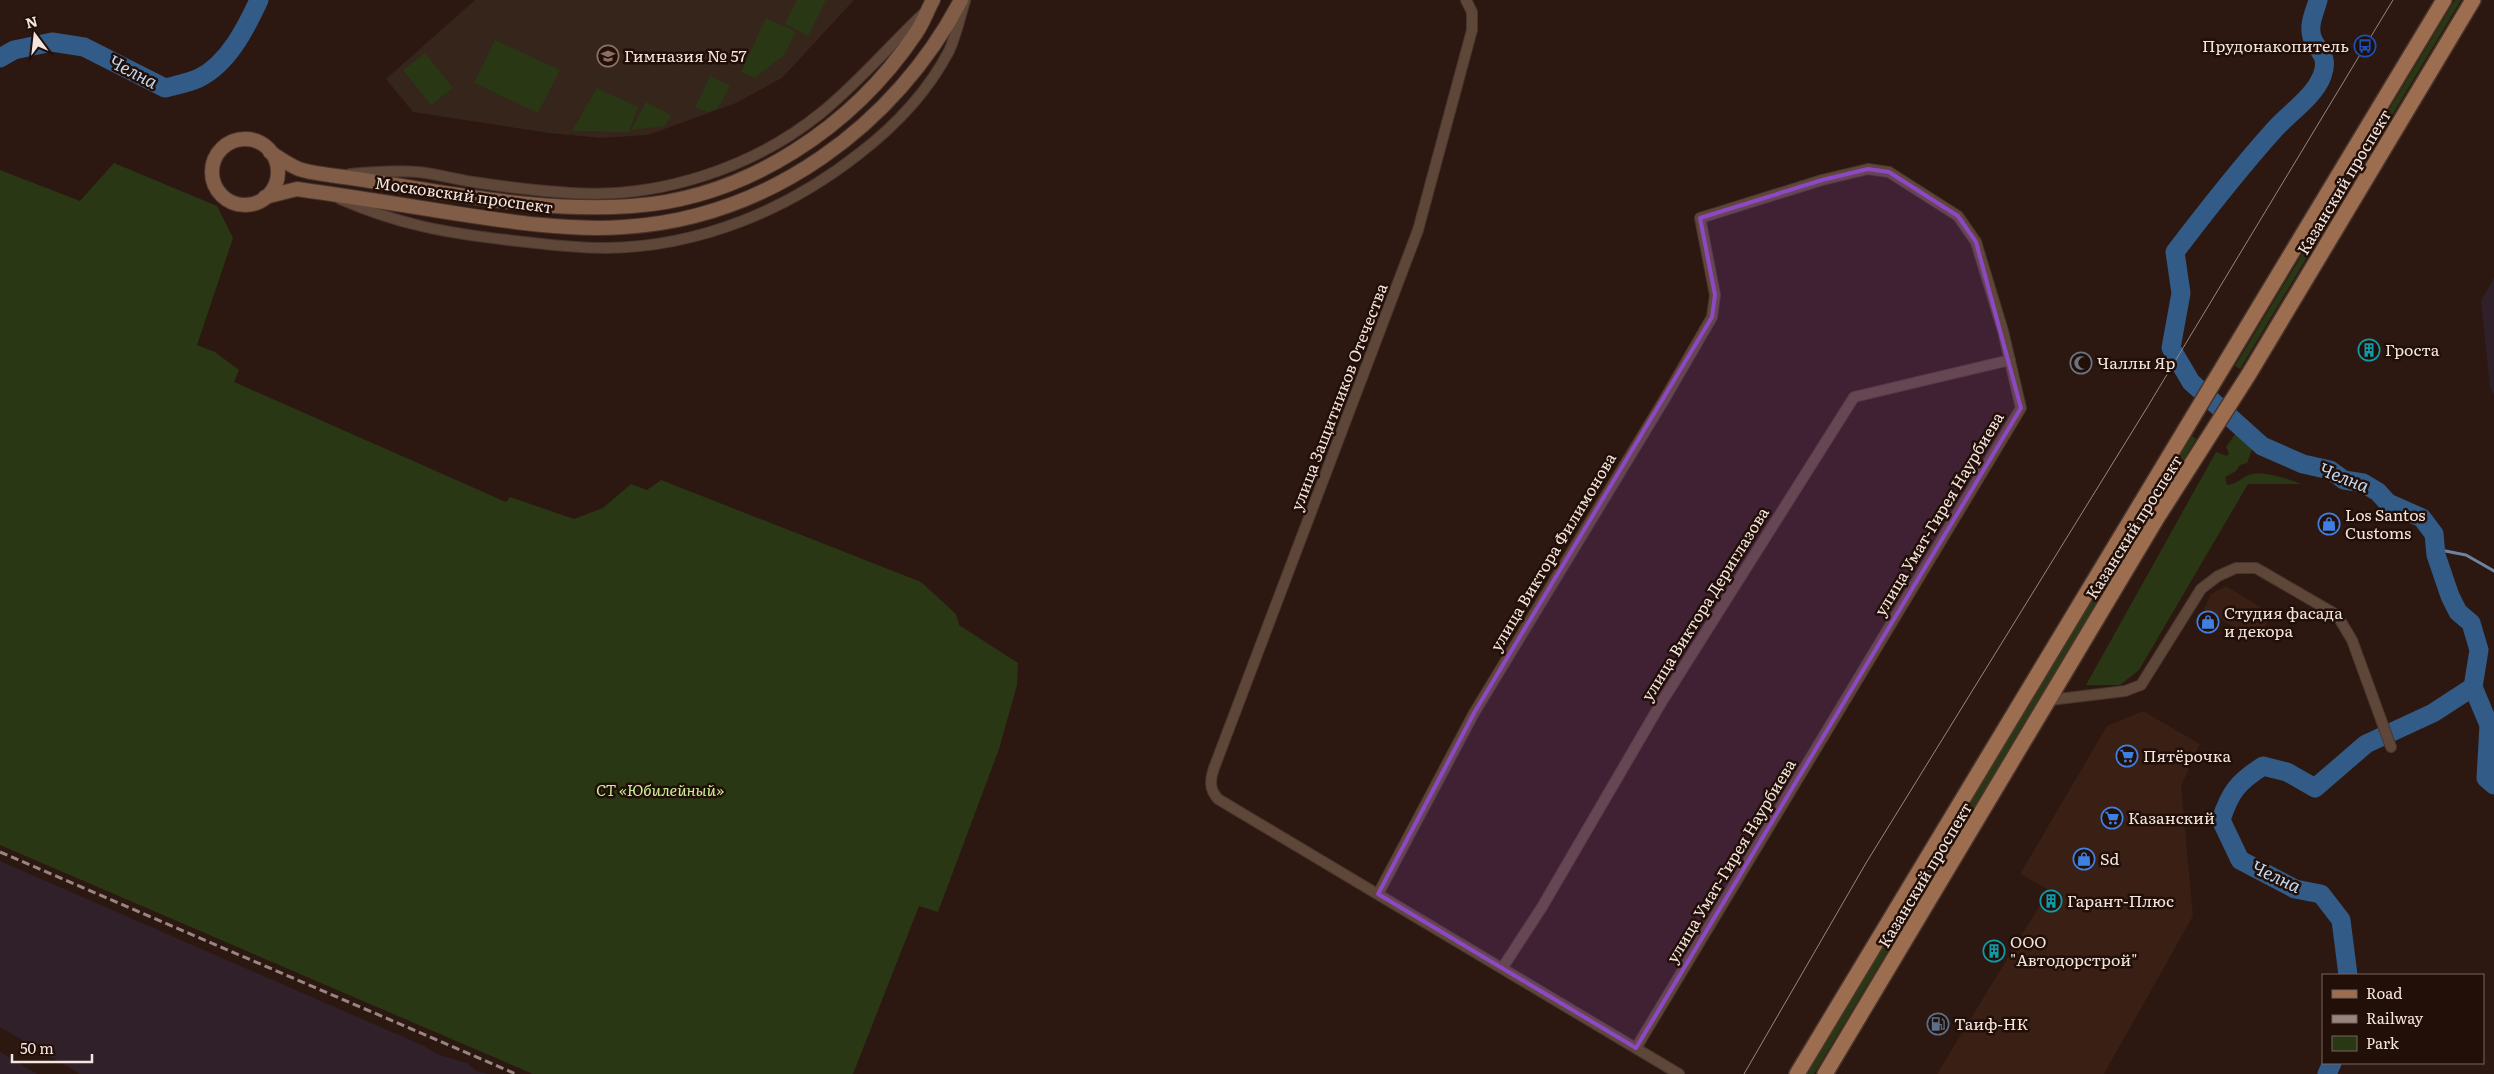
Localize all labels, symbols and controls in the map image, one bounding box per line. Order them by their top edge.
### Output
north arrow [10,10,60,60]
text: N [23,10,40,33]
place label: Прудонакопитель [2202,33,2349,57]
bus stop icon: Прудонакопитель [2353,34,2377,58]
place label: Гимназия № 57 [624,43,747,67]
school or university icon: Гимназия № 57 [596,44,620,68]
water label: Челна [105,47,163,95]
street label: Казанский проспект [2290,104,2396,259]
street label: Московский проспект [374,170,555,218]
street label: улица Защитников Отечества [1284,279,1393,514]
place label: Гроста [2385,337,2440,361]
building icon: Гроста [2357,338,2381,362]
place label: Чаллы Яр [2097,350,2176,374]
mosque icon: Чаллы Яр [2069,351,2093,375]
street label: улица Умат-Гирея Наурбиева [1867,406,2009,620]
street label: улица Виктора Филимонова [1483,447,1621,655]
street label: Казанский проспект [2079,450,2187,603]
water label: Челна [2316,455,2374,499]
street label: улица Виктора Дериглазова [1634,502,1774,705]
place label: Los Santos Customs [2345,502,2426,544]
shop icon: Los Santos Customs [2317,512,2341,536]
place label: Студия фасада и декора [2224,600,2343,642]
shop icon: Студия фасада и декора [2196,610,2220,634]
place label: Пятёрочка [2143,743,2231,767]
supermarket icon: Пятёрочка [2115,744,2139,768]
street label: улица Умат-Гирея Наурбиева [1659,753,1801,967]
park label: СТ «Юбилейный» [596,777,724,801]
street label: Казанский проспект [1871,797,1977,952]
place label: Казанский [2128,805,2215,829]
supermarket icon: Казанский [2100,806,2124,830]
place label: Sd [2100,846,2120,870]
shop icon: Sd [2072,847,2096,871]
water label: Челна [2248,853,2306,899]
place label: Гарант-Плюс [2067,888,2174,912]
building icon: Гарант-Плюс [2039,889,2063,913]
place label: ООО "Автодорстрой" [2010,929,2137,971]
building icon: ООО "Автодорстрой" [1982,939,2006,963]
legend [2322,974,2484,1064]
text: Road [2366,981,2402,1004]
text: Railway [2366,1006,2424,1029]
place label: Таиф-НК [1954,1011,2028,1035]
fuel station icon: Таиф-НК [1926,1012,1950,1036]
text: Park [2366,1031,2400,1054]
scale bar [12,1032,92,1064]
text: 50 m [20,1036,54,1059]

